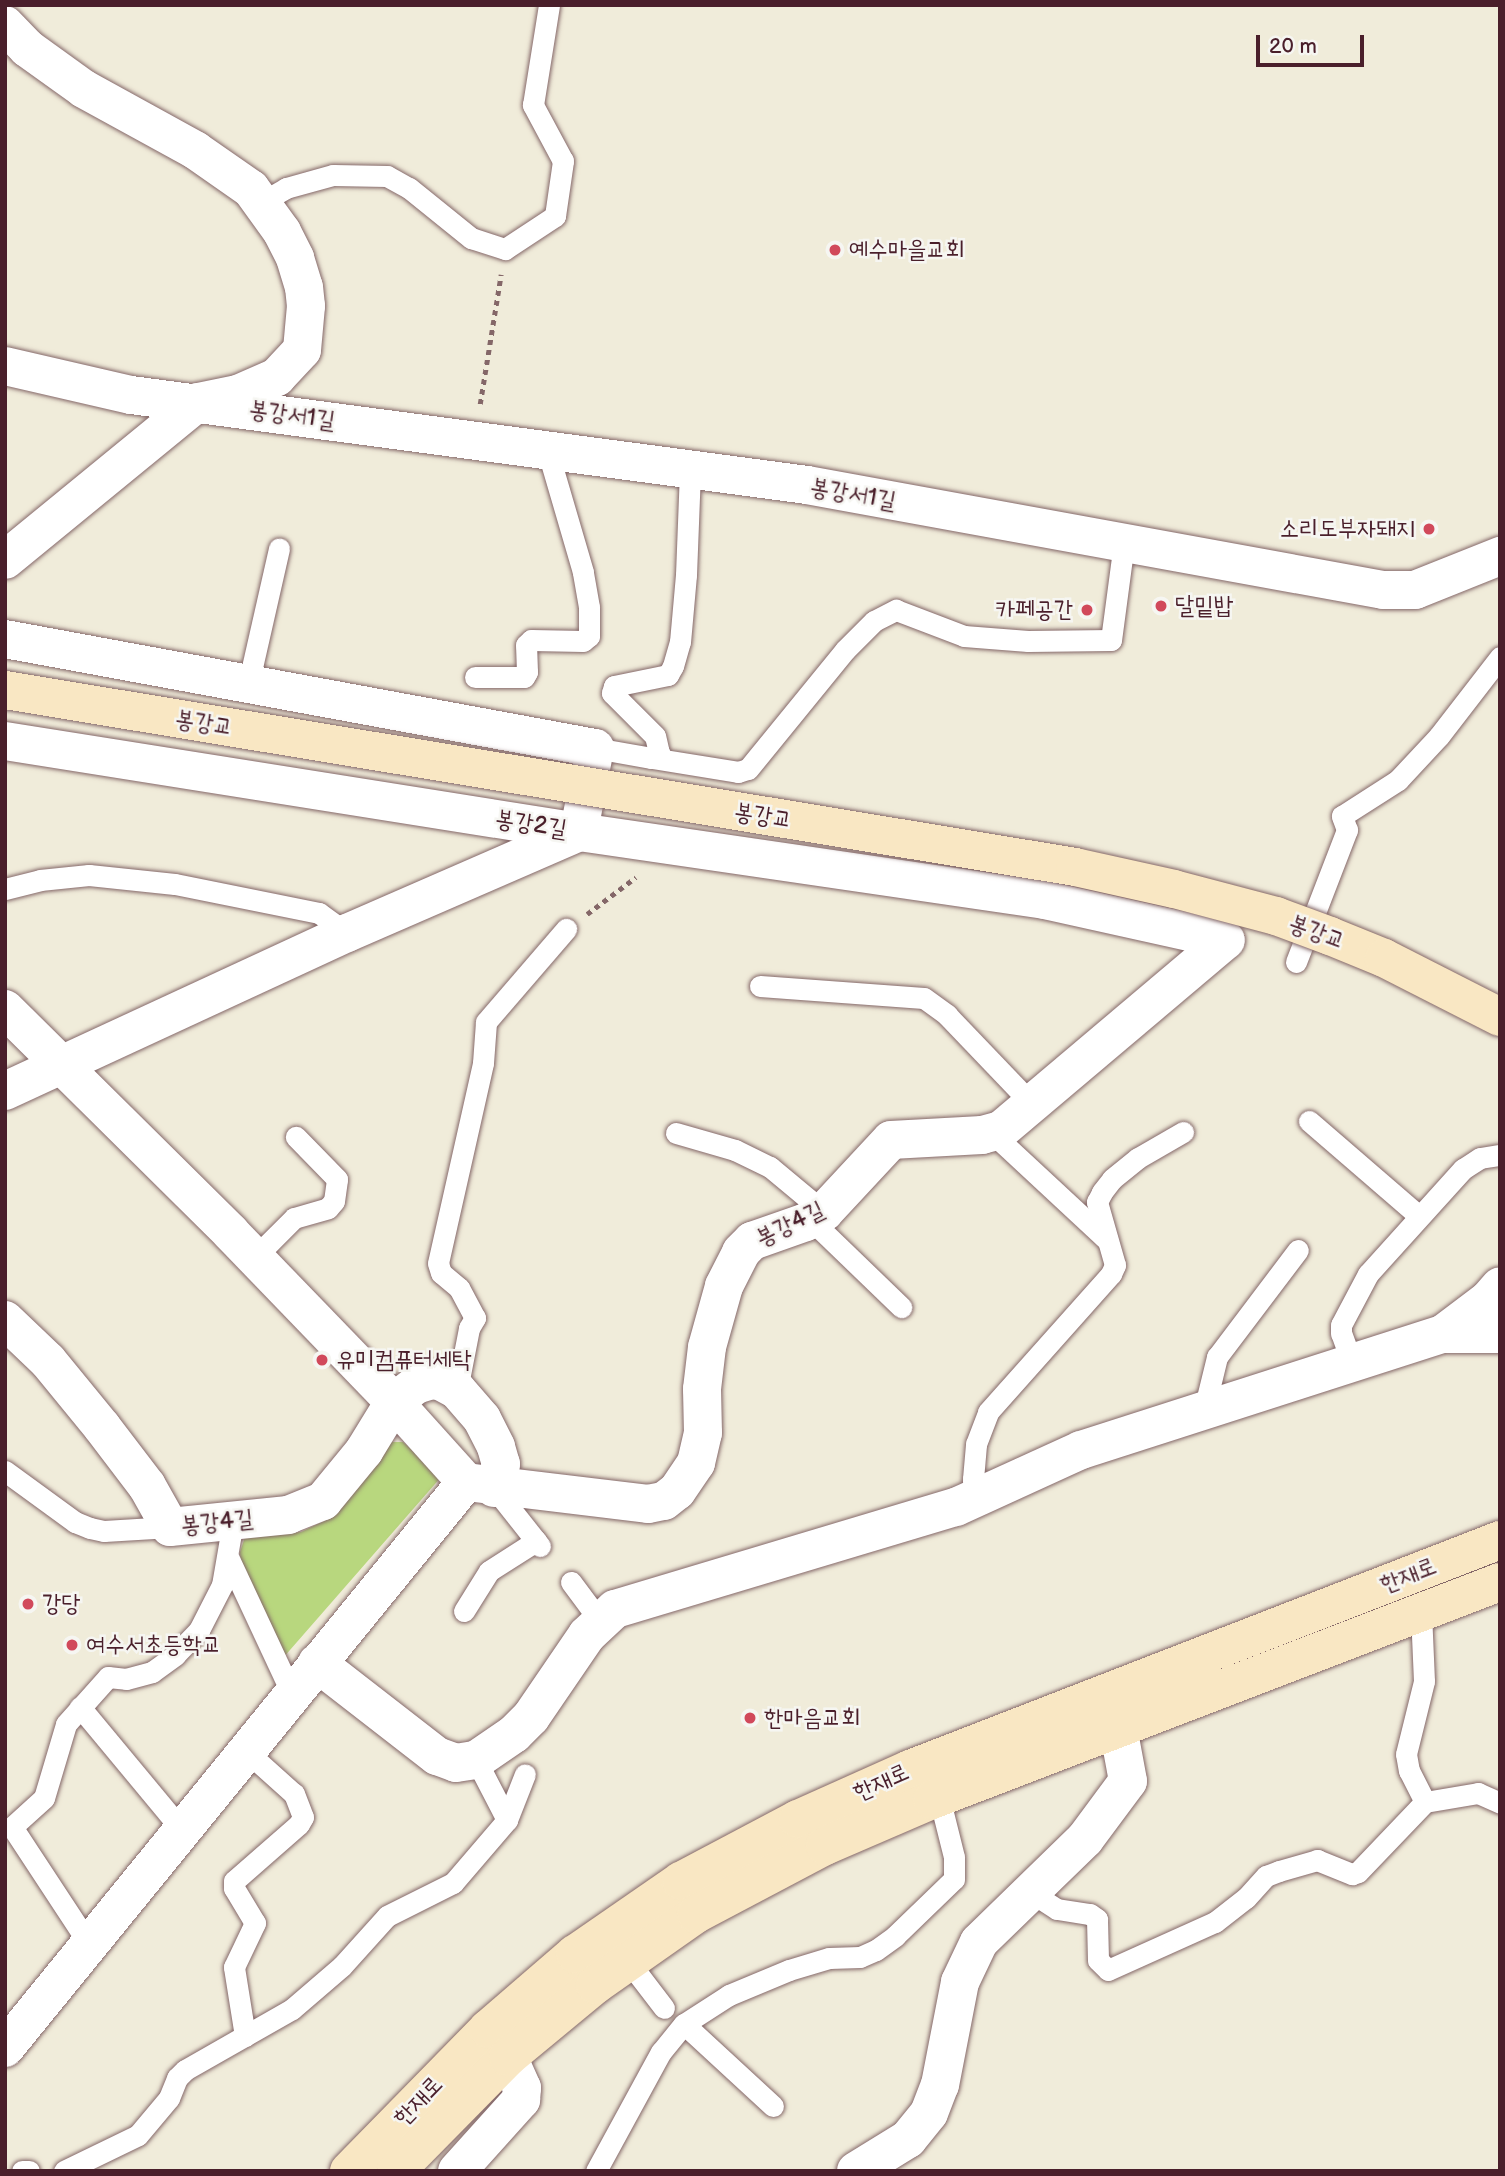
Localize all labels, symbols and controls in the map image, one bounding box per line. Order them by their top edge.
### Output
scale bar [1260,21,1368,65]
text: 20 m [1269,34,1317,59]
place label: 예수마을교회 [849,236,965,264]
marker: 예수마을교회 [827,242,843,258]
street label: 봉강서1길 [247,395,337,435]
street label: 봉강서1길 [808,472,898,516]
place label: 소리도부자돼지 [1280,515,1415,543]
marker: 소리도부자돼지 [1421,521,1437,537]
place label: 달밑밥 [1175,592,1233,620]
place label: 카페공간 [996,596,1073,624]
marker: 달밑밥 [1153,598,1169,614]
marker: 카페공간 [1079,602,1095,618]
street label: 봉강교 [173,704,235,742]
street label: 봉강교 [732,797,794,835]
street label: 봉강2길 [493,804,569,844]
street label: 봉강교 [1285,909,1349,955]
street label: 봉강4길 [751,1195,829,1253]
place label: 유미컴퓨터세탁 [336,1346,471,1374]
marker: 유미컴퓨터세탁 [314,1352,330,1368]
street label: 봉강4길 [179,1504,255,1540]
street label: 한재로 [1376,1551,1440,1599]
place label: 강당 [42,1590,81,1618]
marker: 강당 [20,1596,36,1612]
place label: 여수서초등학교 [86,1631,221,1659]
marker: 여수서초등학교 [64,1637,80,1653]
place label: 한마음교회 [764,1704,861,1732]
marker: 한마음교회 [742,1710,758,1726]
street label: 한재로 [849,1757,913,1807]
street label: 한재로 [388,2070,448,2132]

